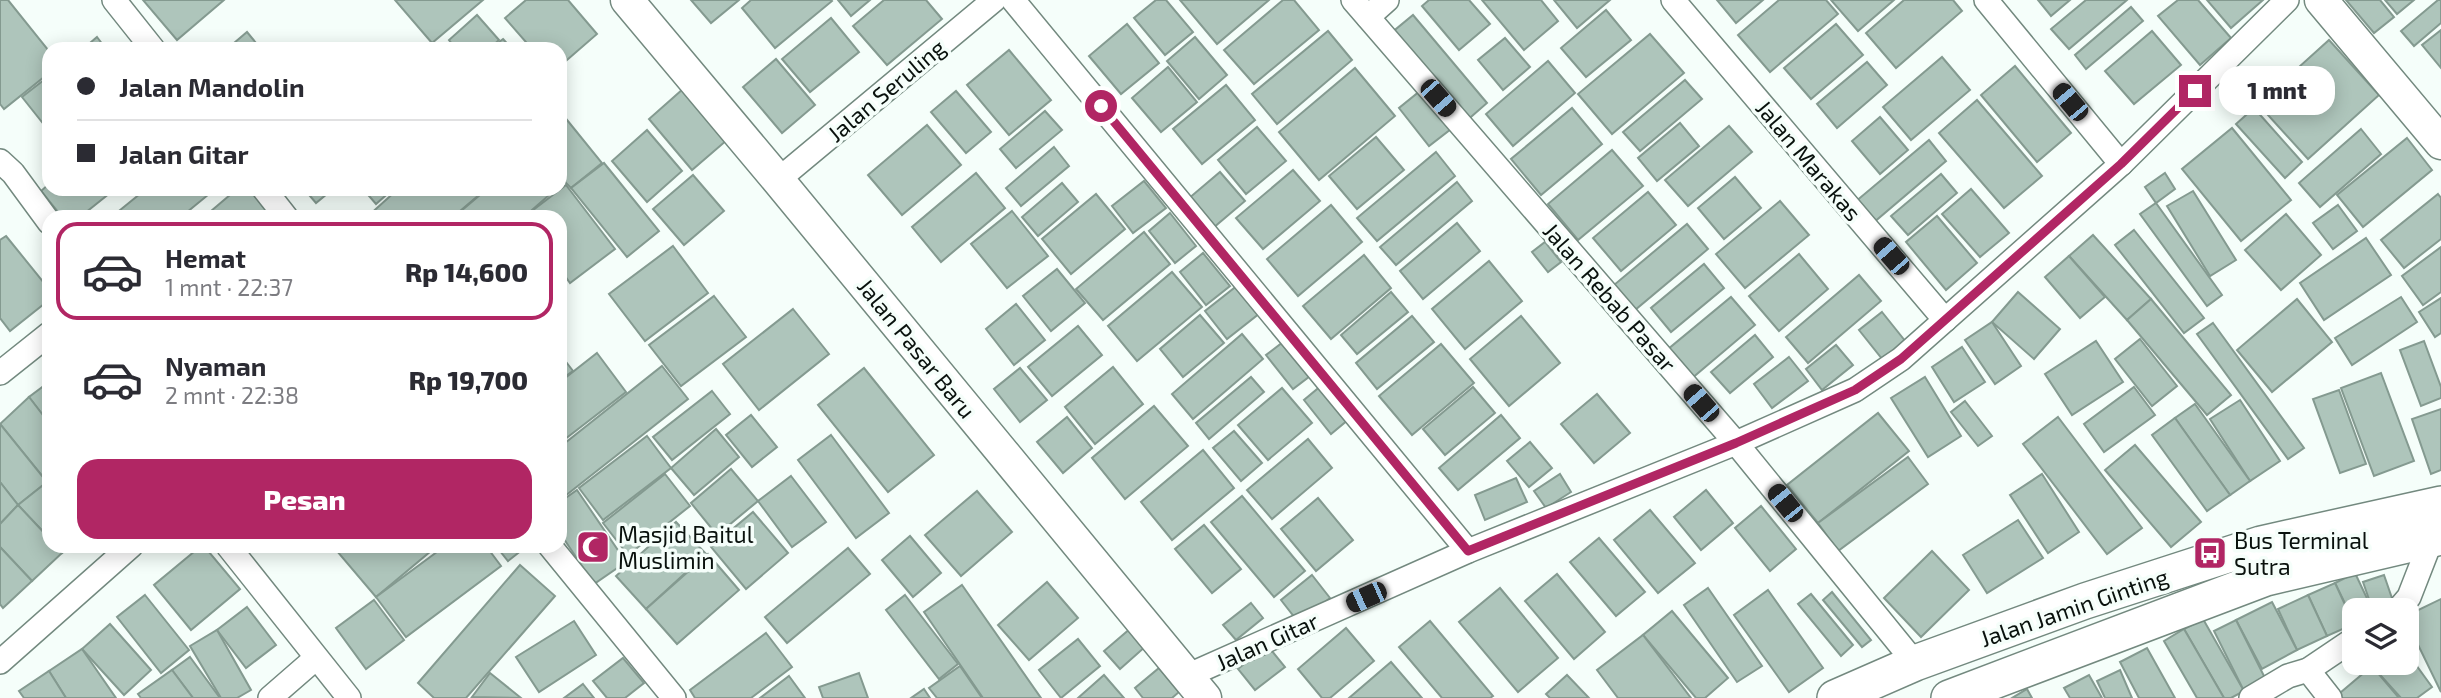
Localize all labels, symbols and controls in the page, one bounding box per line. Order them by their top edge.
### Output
street label: Jalan Seruling [822,33,951,147]
callout: 1 mnt [2220,66,2335,116]
text: Jalan Mandolin [119,71,305,102]
car [1417,75,1460,121]
route end [2179,75,2211,107]
text: 1 mnt [2247,76,2307,104]
car [2049,79,2092,125]
route start [1085,90,1117,122]
street label: Jalan Marakas [1750,94,1868,226]
text: Jalan Gitar [119,138,249,169]
street label: Jalan Rebab Pasar [1538,217,1682,377]
car [1870,233,1913,279]
icon: car [81,240,144,303]
text: Hemat [165,242,246,273]
text: Rp 14,600 [405,256,528,287]
street label: Jalan Pasar Baru [852,272,982,424]
text: 1 mnt · 22:37 [165,273,293,301]
icon: car [81,348,144,411]
text: Nyaman [165,350,266,381]
text: Rp 19,700 [409,364,528,395]
car [1680,380,1723,426]
text: 2 mnt · 22:38 [165,381,299,409]
button: Pesan [77,459,532,539]
car [1764,480,1807,526]
place label: Masjid Baitul Muslimin [618,520,754,574]
place label: Bus Terminal Sutra [2234,526,2369,580]
mosque icon: Masjid Baitul Muslimin [574,528,612,566]
bus stop icon: Bus Terminal Sutra [2191,534,2229,572]
street label: Jalan Jamin Ginting [1976,562,2172,652]
car [1343,579,1390,615]
map controls [2342,598,2419,675]
button: layers [2342,598,2419,675]
street label: Jalan Gitar [1211,606,1323,676]

